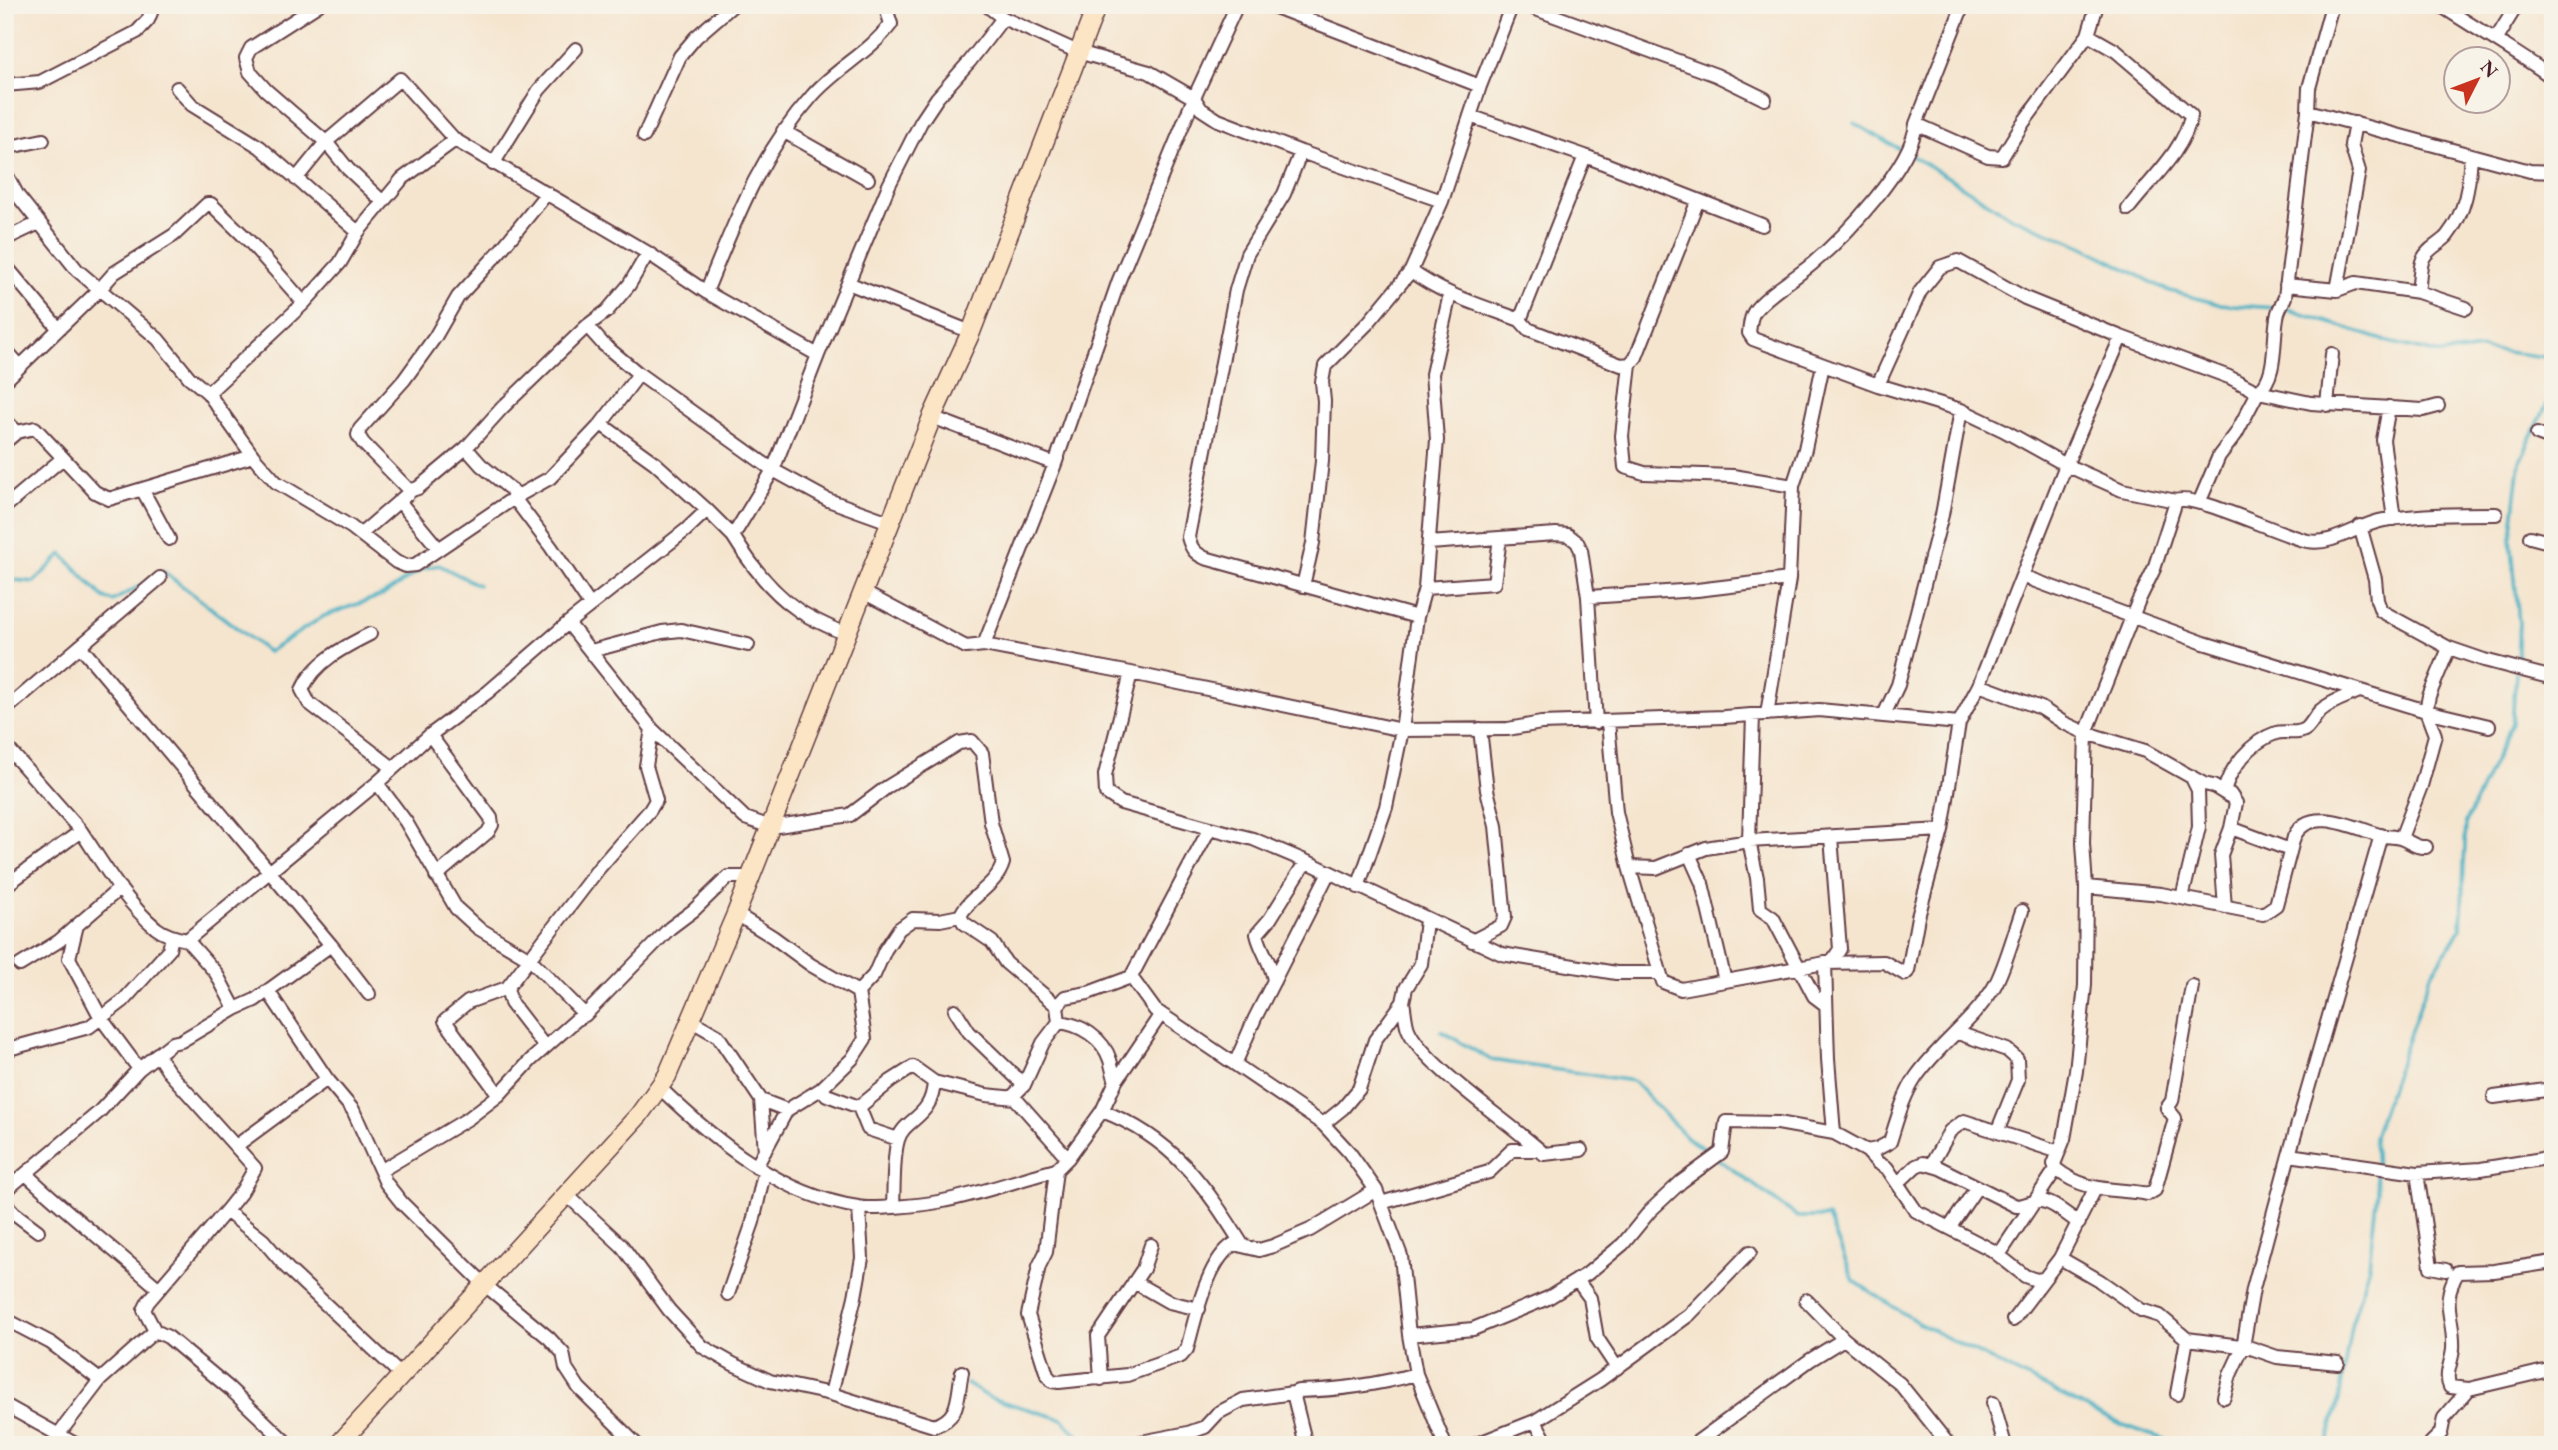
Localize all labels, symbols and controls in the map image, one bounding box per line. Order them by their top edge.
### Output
north arrow [2442,46,2512,116]
text: N [2475,55,2504,84]

